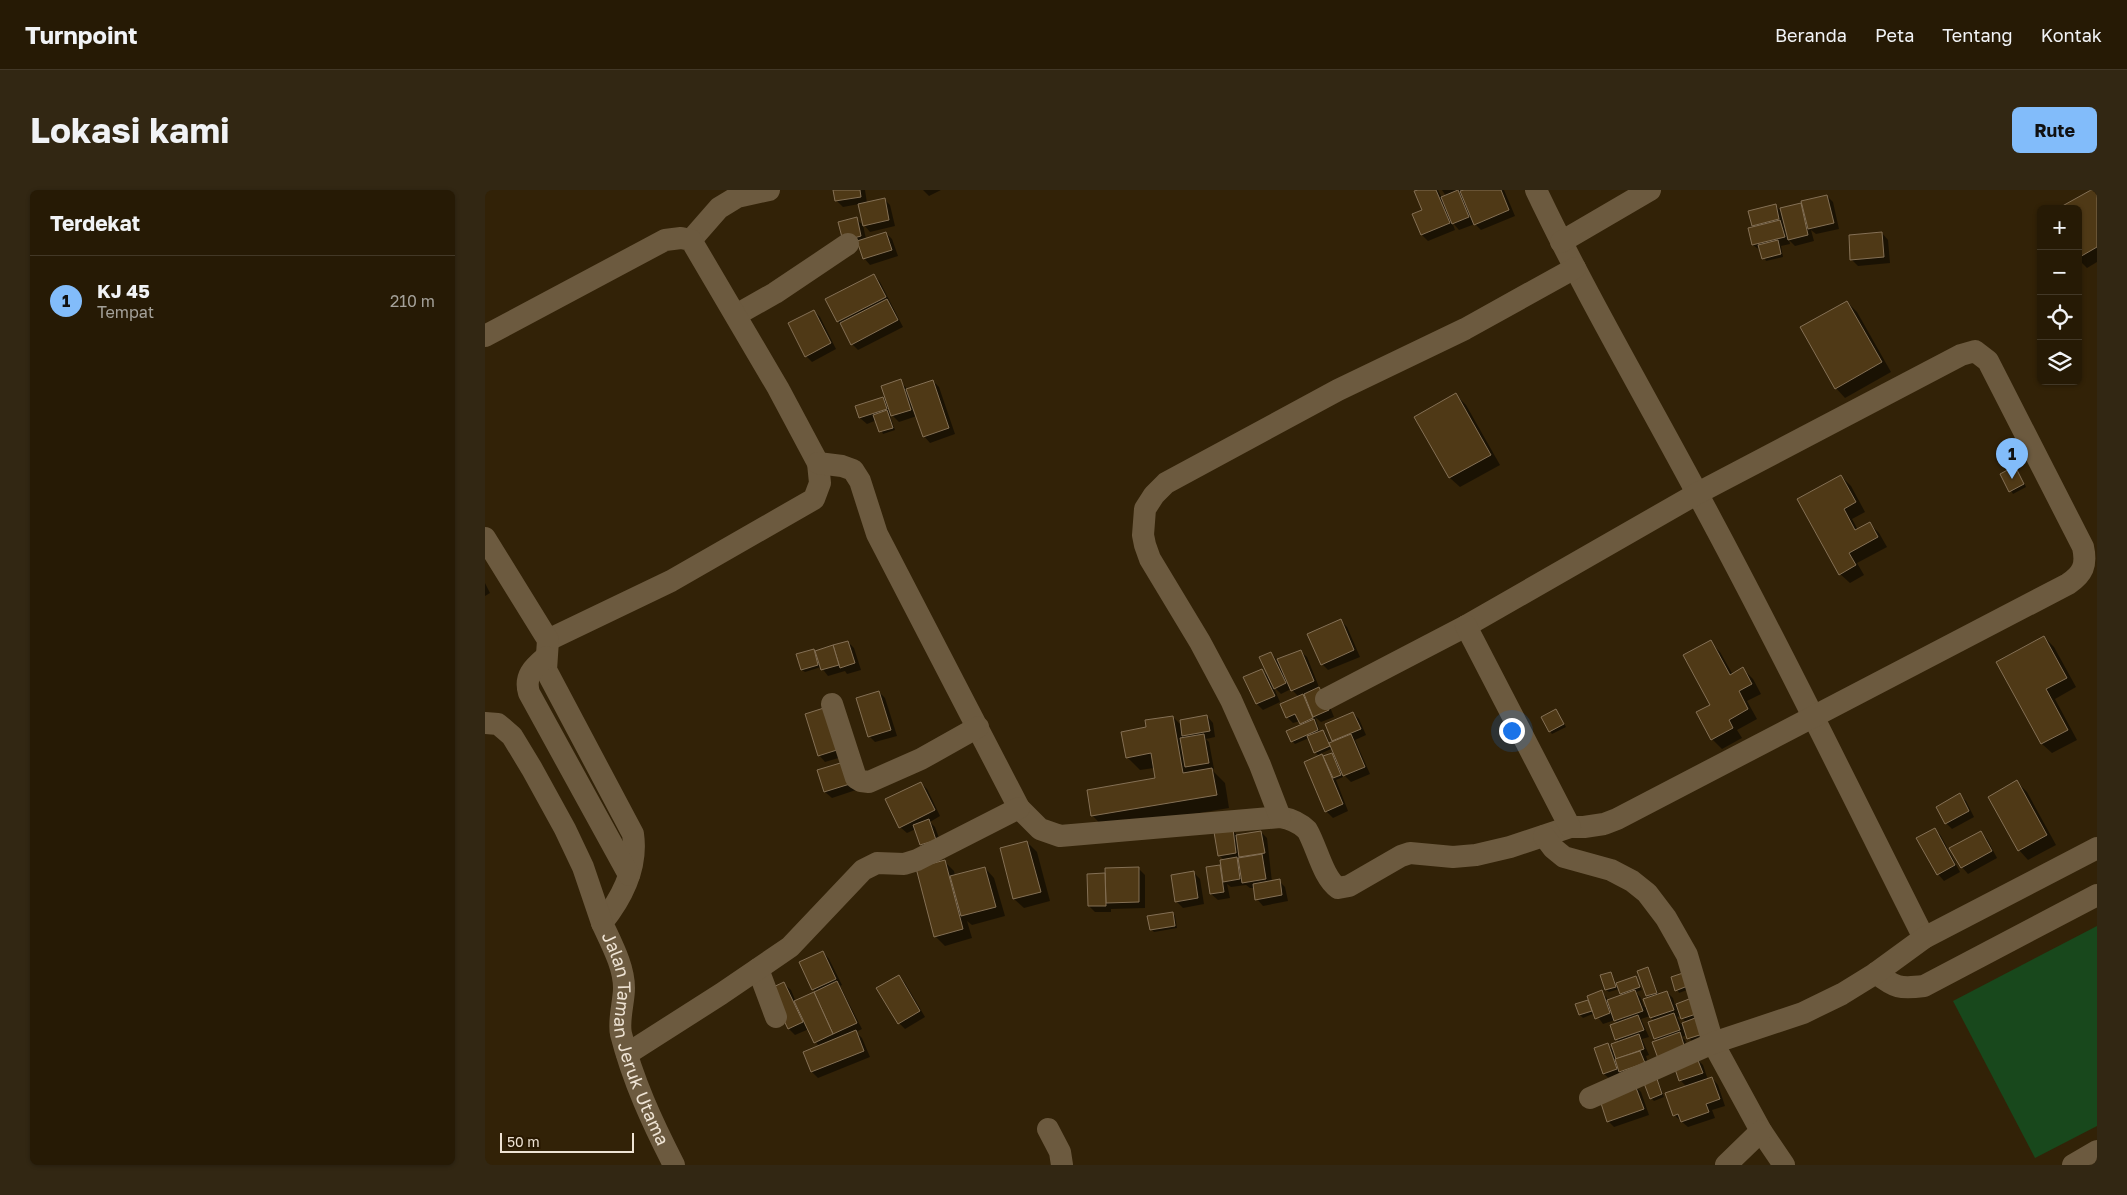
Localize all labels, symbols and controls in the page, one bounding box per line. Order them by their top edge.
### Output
text: Turnpoint [25,20,138,49]
text: Beranda [1775,24,1847,46]
text: Peta [1875,24,1914,46]
text: Tentang [1942,24,2013,46]
text: Kontak [2041,24,2102,46]
button: Rute [2012,107,2097,153]
text: Lokasi kami [30,109,230,151]
map controls [2037,205,2082,385]
button: + [2037,205,2082,250]
text: Terdekat [50,210,140,236]
button: − [2037,250,2082,295]
text: KJ 45 [97,279,150,302]
text: 1 [62,291,70,311]
text: 210 m [390,291,435,311]
button: locate [2037,295,2082,340]
text: Tempat [97,302,154,322]
button: layers [2037,340,2082,385]
pin: 1 [1996,438,2028,479]
your location [1499,718,1525,744]
street label: Jalan Taman Jeruk Utama [598,928,674,1149]
scale bar [500,1130,634,1153]
text: 50 m [507,1133,540,1150]

